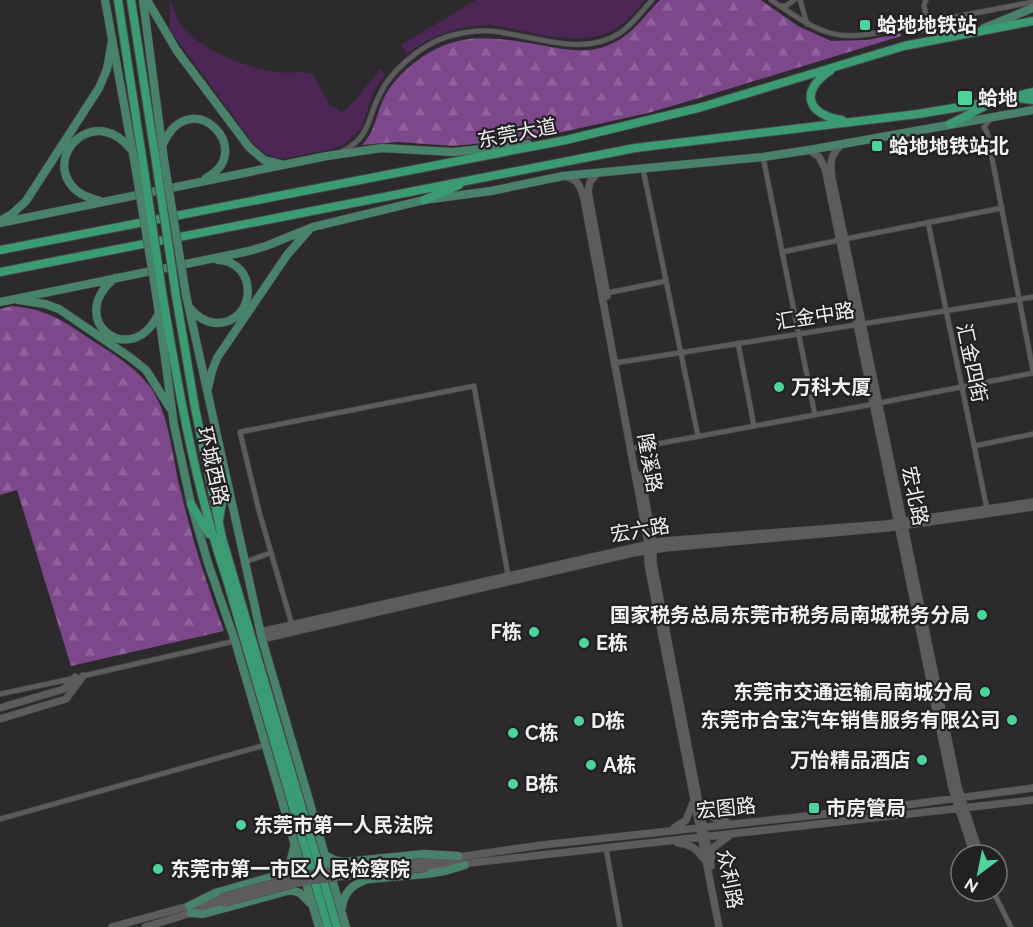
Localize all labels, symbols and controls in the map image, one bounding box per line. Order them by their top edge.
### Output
place label: 蛤地地铁站 [877,13,977,37]
marker: 蛤地地铁站 [858,18,872,32]
place label: 蛤地 [978,86,1018,110]
marker: 蛤地 [956,89,974,107]
street label: 东莞大道 [475,114,559,152]
place label: 蛤地地铁站北 [889,134,1009,158]
marker: 蛤地地铁站北 [870,139,884,153]
street label: 汇金中路 [774,298,856,334]
street label: 汇金四街 [952,321,992,405]
place label: 万科大厦 [791,375,871,399]
marker: 万科大厦 [772,380,786,394]
street label: 环城西路 [192,424,234,508]
street label: 隆溪路 [633,431,667,495]
street label: 宏北路 [897,464,933,528]
street label: 宏六路 [608,513,672,547]
place label: 国家税务总局东莞市税务局南城税务分局 [610,603,970,627]
marker: 国家税务总局东莞市税务局南城税务分局 [975,608,989,622]
place label: F栋 [491,620,522,644]
marker: F栋 [527,625,541,639]
place label: E栋 [596,631,628,655]
marker: E栋 [577,636,591,650]
place label: 东莞市交通运输局南城分局 [733,680,973,704]
marker: 东莞市交通运输局南城分局 [978,685,992,699]
place label: 东莞市合宝汽车销售服务有限公司 [700,708,1000,732]
place label: D栋 [591,709,625,733]
marker: 东莞市合宝汽车销售服务有限公司 [1005,713,1019,727]
marker: D栋 [572,714,586,728]
place label: C栋 [525,721,559,745]
marker: C栋 [506,726,520,740]
place label: 万怡精品酒店 [790,748,910,772]
place label: A栋 [603,753,636,777]
marker: 万怡精品酒店 [915,753,929,767]
marker: A栋 [584,758,598,772]
place label: B栋 [525,772,559,796]
marker: B栋 [506,777,520,791]
street label: 宏图路 [695,793,757,823]
place label: 市房管局 [826,796,906,820]
marker: 市房管局 [807,801,821,815]
place label: 东莞市第一人民法院 [253,813,433,837]
marker: 东莞市第一人民法院 [234,818,248,832]
north arrow [949,843,1009,903]
street label: 众利路 [712,847,748,911]
place label: 东莞市第一市区人民检察院 [170,857,410,881]
marker: 东莞市第一市区人民检察院 [151,862,165,876]
text: N [961,874,982,897]

